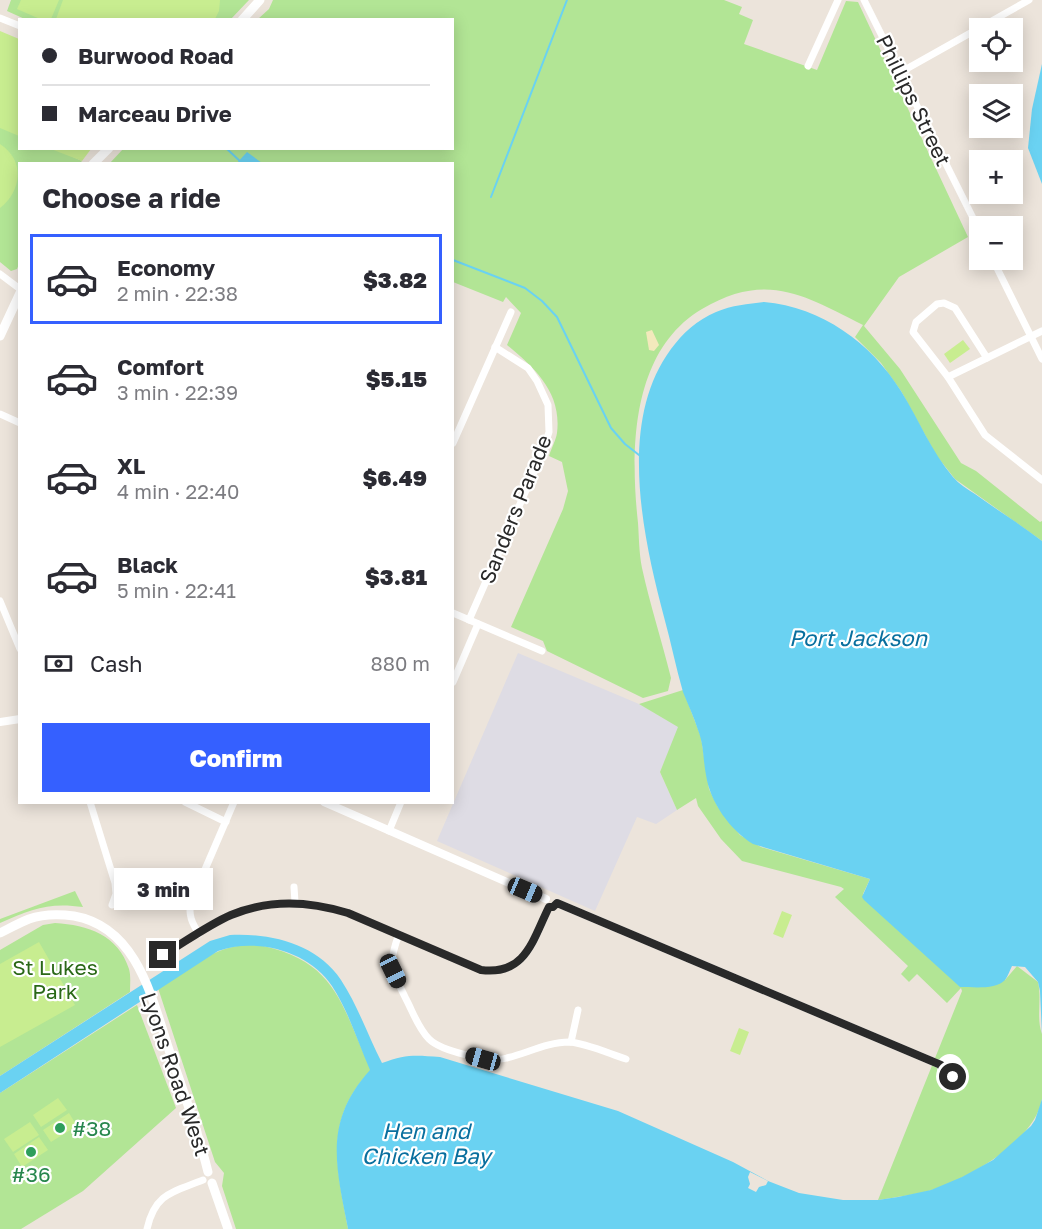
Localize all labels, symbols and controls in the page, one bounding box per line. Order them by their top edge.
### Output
map controls [969,18,1023,270]
button: locate [969,18,1023,72]
street label: Phillips Street [871,30,957,170]
text: Burwood Road [78,42,234,69]
button: layers [969,84,1023,138]
text: Marceau Drive [78,100,232,127]
button: + [969,150,1023,204]
text: Choose a ride [42,182,221,214]
button: − [969,216,1023,270]
icon: car [45,252,99,306]
text: Economy [117,254,215,281]
text: $3.82 [363,266,427,293]
text: 2 min · 22:38 [117,281,238,305]
icon: car [45,351,99,405]
text: Comfort [117,353,204,380]
text: $5.15 [366,365,427,392]
text: 3 min · 22:39 [117,380,238,404]
street label: Sanders Parade [473,431,557,587]
icon: car [45,450,99,504]
text: XL [117,452,145,479]
text: $6.49 [362,464,427,491]
text: 4 min · 22:40 [117,479,239,503]
icon: car [45,549,99,603]
text: Black [117,551,178,578]
text: $3.81 [365,563,427,590]
text: 5 min · 22:41 [117,578,236,602]
water label: Port Jackson [789,624,929,651]
icon: cash [42,647,75,680]
text: Cash [90,650,143,677]
text: 880 m [371,651,430,675]
button: Confirm [42,723,430,792]
callout: 3 min [114,868,213,910]
car [505,875,545,905]
text: 3 min [137,877,190,901]
route end [149,941,176,968]
car [377,951,409,991]
park label: St Lukes Park [12,954,98,1004]
street label: Lyons Road West [136,989,216,1159]
car [463,1045,503,1073]
route start [939,1063,966,1090]
place label: #38 [72,1115,111,1141]
water label: Hen and Chicken Bay [361,1117,493,1169]
marker: #38 [53,1121,67,1135]
marker: #36 [24,1145,38,1159]
place label: #36 [11,1161,51,1187]

